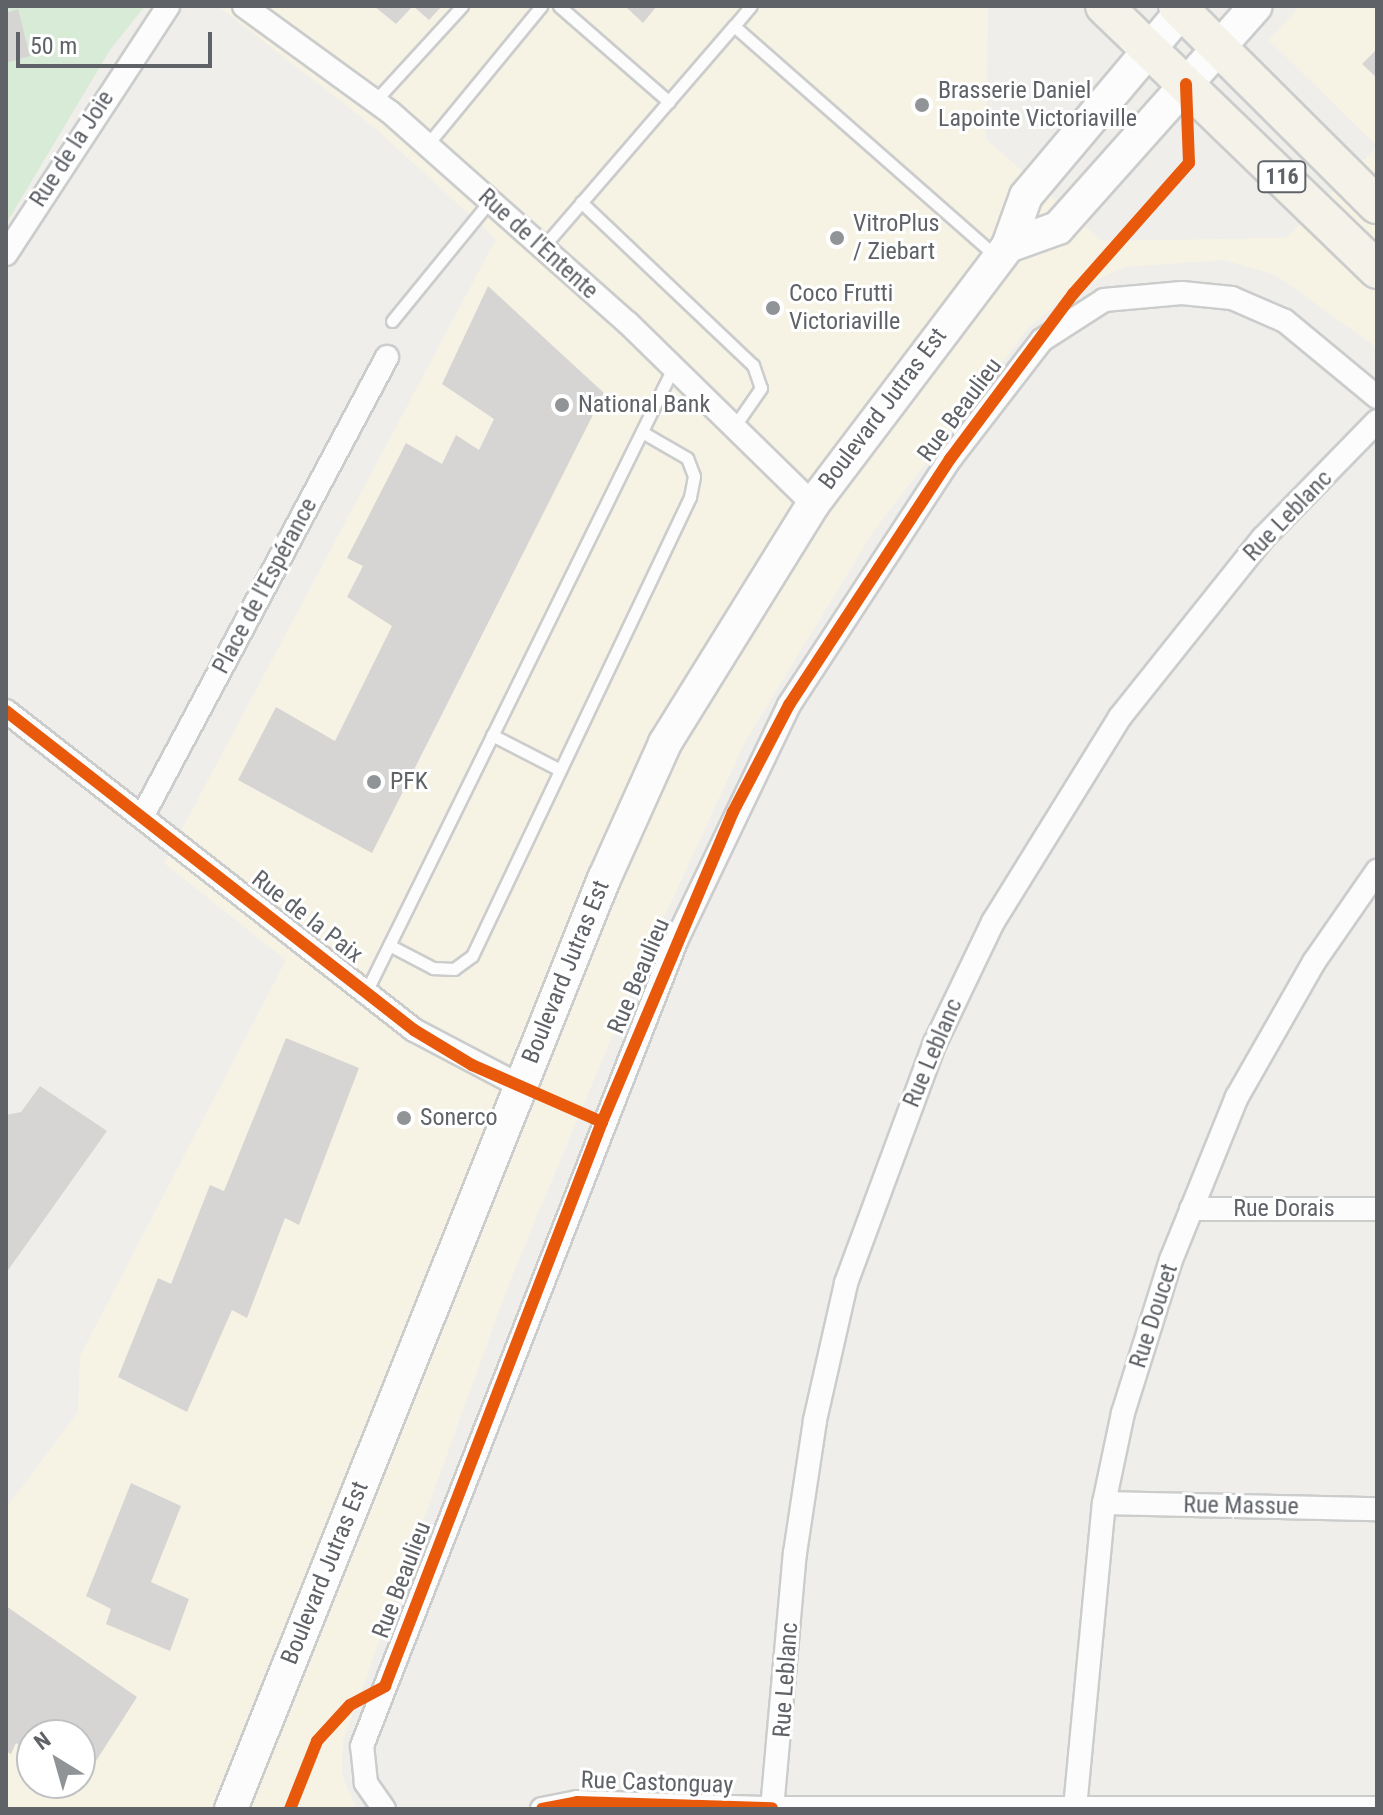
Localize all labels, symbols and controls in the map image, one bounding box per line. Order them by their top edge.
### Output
scale bar [20,16,216,66]
text: 50 m [30,32,77,60]
place label: Brasserie Daniel Lapointe Victoriaville [938,77,1137,133]
street label: Rue de la Joie [24,86,120,212]
marker: Brasserie Daniel Lapointe Victoriaville [913,96,931,114]
road number: 116 [1256,159,1308,195]
street label: Rue de l'Entente [472,183,604,305]
place label: VitroPlus / Ziebart [853,210,940,266]
marker: VitroPlus / Ziebart [828,229,846,247]
place label: Coco Frutti Victoriaville [789,280,900,336]
marker: Coco Frutti Victoriaville [764,299,782,317]
street label: Boulevard Jutras Est [813,323,953,495]
street label: Rue Beaulieu [912,352,1008,468]
place label: National Bank [578,391,710,419]
marker: National Bank [553,396,571,414]
street label: Rue Leblanc [1238,465,1338,567]
street label: Place de l'Espérance [207,493,323,679]
place label: PFK [390,768,428,796]
marker: PFK [365,773,383,791]
street label: Rue de la Paix [246,865,368,969]
street label: Boulevard Jutras Est [516,876,616,1068]
street label: Rue Beaulieu [602,914,676,1038]
street label: Rue Leblanc [897,994,969,1112]
place label: Sonerco [420,1104,498,1132]
marker: Sonerco [395,1109,413,1127]
street label: Rue Dorais [1233,1195,1335,1223]
street label: Rue Doucet [1124,1260,1184,1372]
street label: Boulevard Jutras Est [275,1477,375,1669]
street label: Rue Massue [1183,1491,1299,1521]
street label: Rue Beaulieu [367,1518,437,1642]
street label: Rue Leblanc [768,1621,804,1739]
north arrow [16,1719,96,1799]
text: N [30,1727,55,1755]
street label: Rue Castonguay [580,1766,734,1800]

